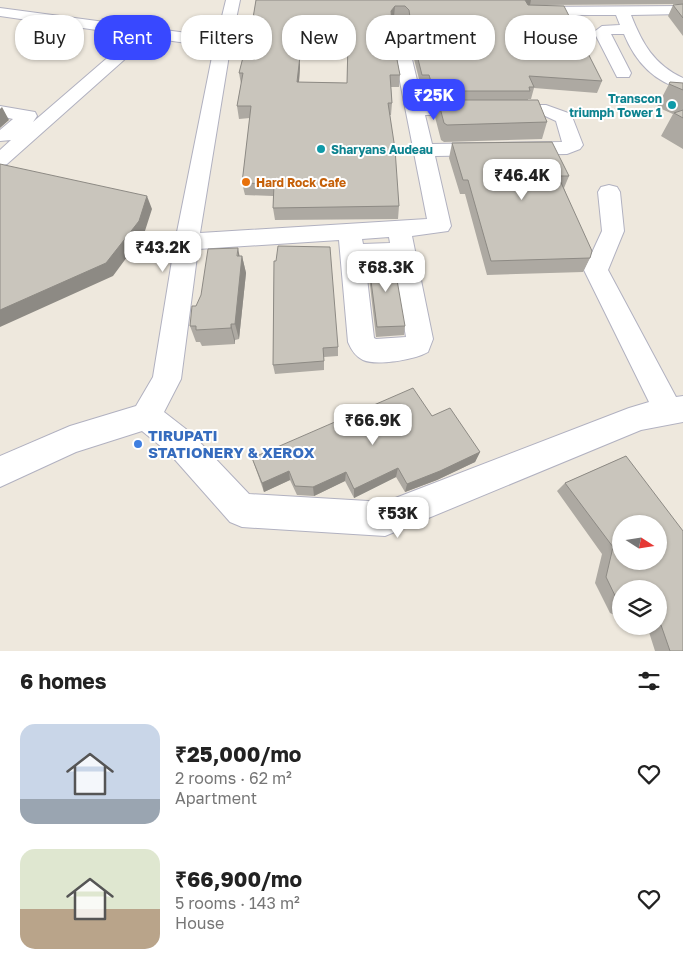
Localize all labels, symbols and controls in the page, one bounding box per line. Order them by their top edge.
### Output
chip: Buy [15,15,84,60]
chip: Rent [94,15,171,60]
chip: Filters [181,15,272,60]
chip: New [282,15,356,60]
chip: Apartment [366,15,495,60]
chip: House [505,15,596,60]
pin: ₹25K [404,78,464,121]
text: ₹25K [414,85,454,105]
place label: Transcon triumph Tower 1 [569,91,662,120]
marker: Transcon triumph Tower 1 [666,99,678,111]
place label: Sharyans Audeau [331,142,433,157]
marker: Sharyans Audeau [315,143,327,155]
pin: ₹46.4K [481,158,563,201]
text: ₹46.4K [494,165,550,185]
place label: Hard Rock Cafe [256,175,346,190]
marker: Hard Rock Cafe [240,176,252,188]
pin: ₹43.2K [122,230,204,273]
text: ₹43.2K [135,237,191,257]
pin: ₹68.3K [345,250,427,293]
text: ₹68.3K [358,257,414,277]
pin: ₹66.9K [332,404,414,446]
text: ₹66.9K [345,410,401,430]
place label: TIRUPATI STATIONERY & XEROX [148,426,315,461]
marker: TIRUPATI STATIONERY & XEROX [132,438,144,450]
pin: ₹53K [368,496,428,539]
text: ₹53K [378,503,418,523]
north arrow [612,515,668,570]
map controls [612,515,667,635]
button: layers [612,580,667,635]
icon: filters [635,667,663,695]
text: 6 homes [20,668,106,694]
text: ₹25,000/mo [175,741,301,767]
icon: home [60,744,120,804]
icon: heart [635,760,663,788]
text: 2 rooms · 62 m² [175,768,292,788]
text: Apartment [175,788,257,808]
text: ₹66,900/mo [175,866,302,892]
icon: home [60,869,120,929]
icon: heart [635,885,663,913]
text: 5 rooms · 143 m² [175,893,300,913]
text: House [175,913,224,933]

